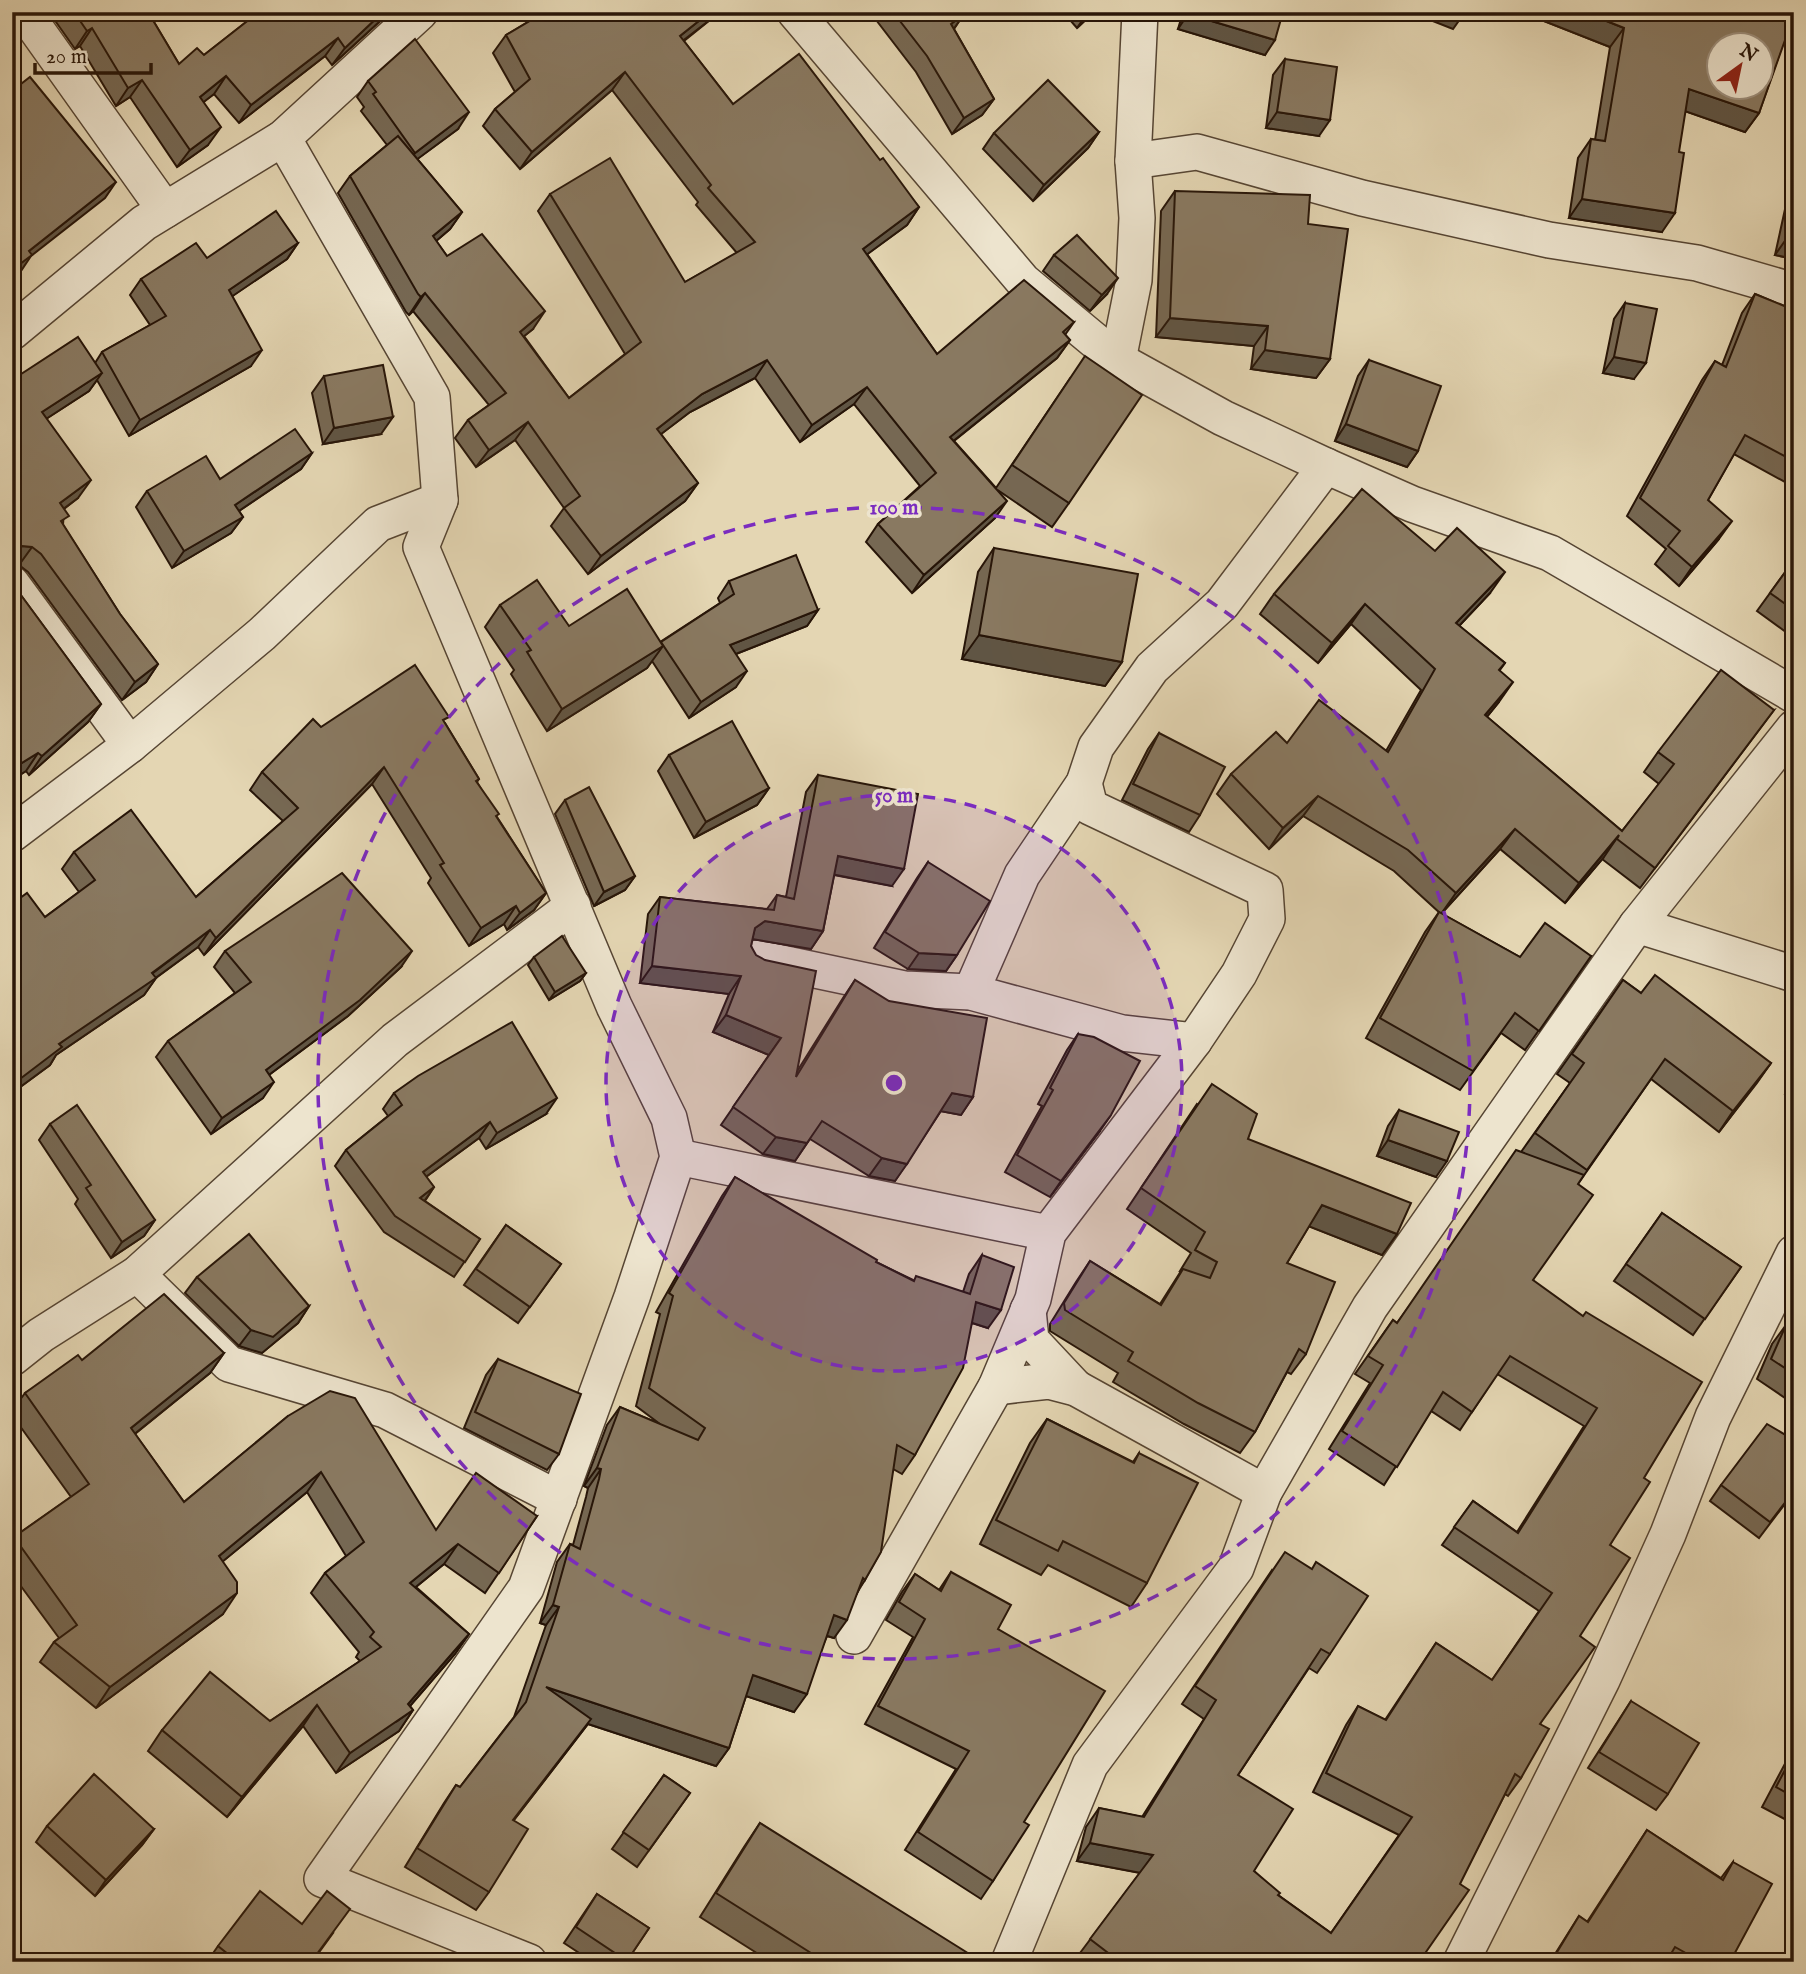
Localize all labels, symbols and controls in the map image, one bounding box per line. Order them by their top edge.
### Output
scale bar [35,32,150,76]
north arrow [1704,32,1774,102]
text: N [1734,38,1762,68]
text: 20 m [46,44,87,71]
text: 100 m [869,495,919,522]
text: 50 m [875,783,914,810]
centre of rings [882,1071,906,1095]

